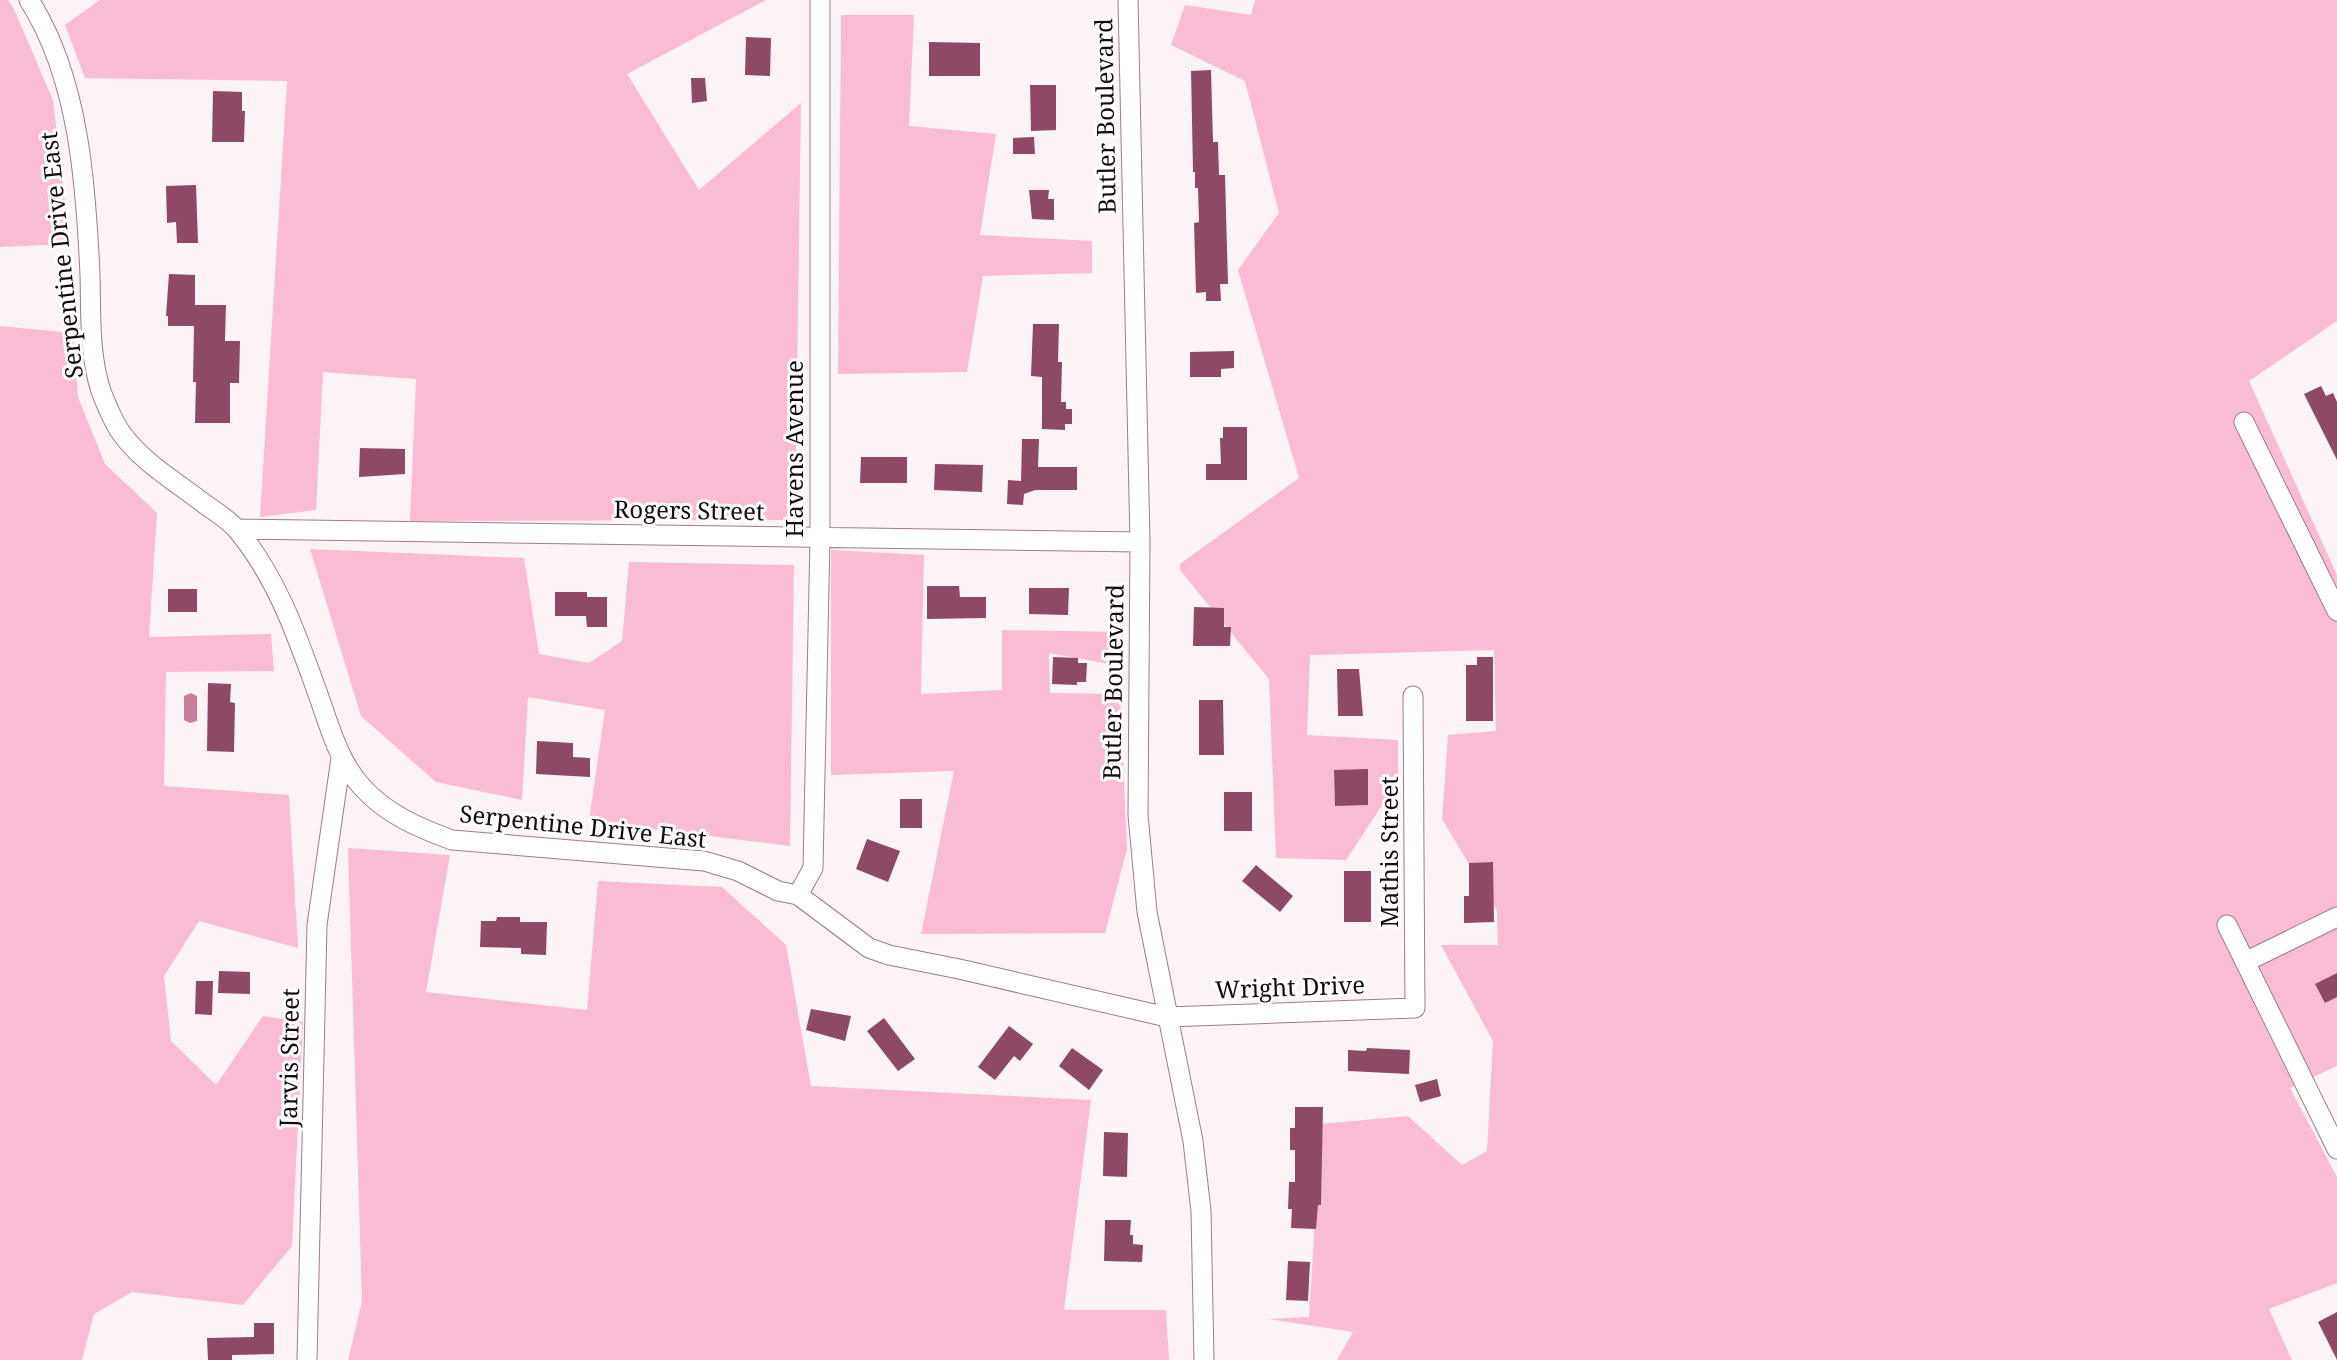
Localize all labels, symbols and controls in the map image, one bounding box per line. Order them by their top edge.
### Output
street label: Butler Boulevard [1086,18,1123,214]
street label: Serpentine Drive East [31,130,90,380]
street label: Havens Avenue [777,360,810,538]
street label: Rogers Street [613,492,765,527]
street label: Butler Boulevard [1094,584,1131,780]
street label: Mathis Street [1372,776,1405,928]
street label: Serpentine Drive East [458,796,708,855]
street label: Wright Drive [1214,967,1366,1006]
street label: Jarvis Street [271,988,306,1129]

